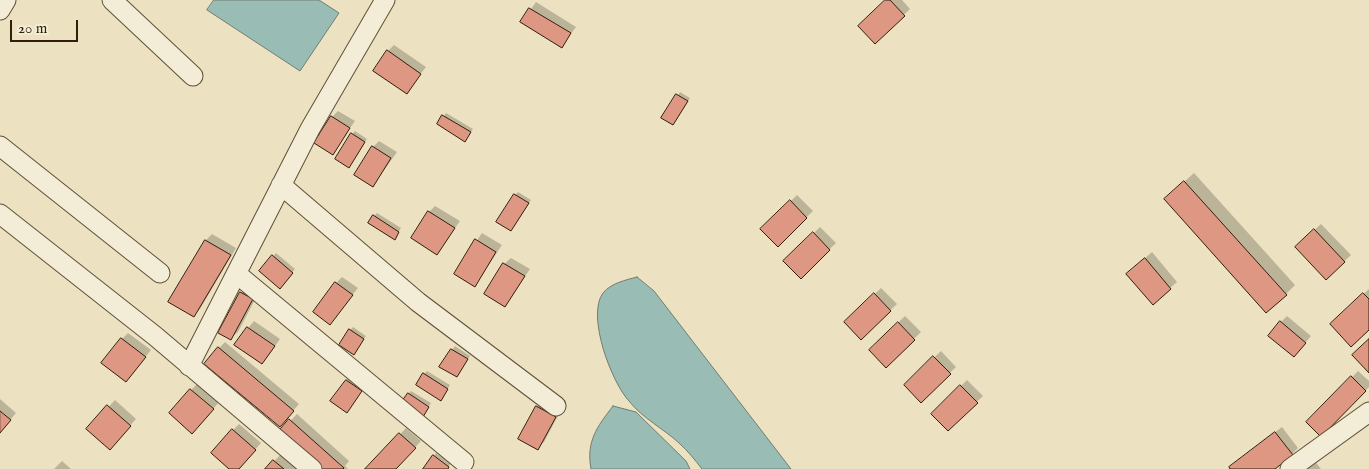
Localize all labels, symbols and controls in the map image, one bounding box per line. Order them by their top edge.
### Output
scale bar [12,10,80,42]
text: 20 m [18,19,47,38]

